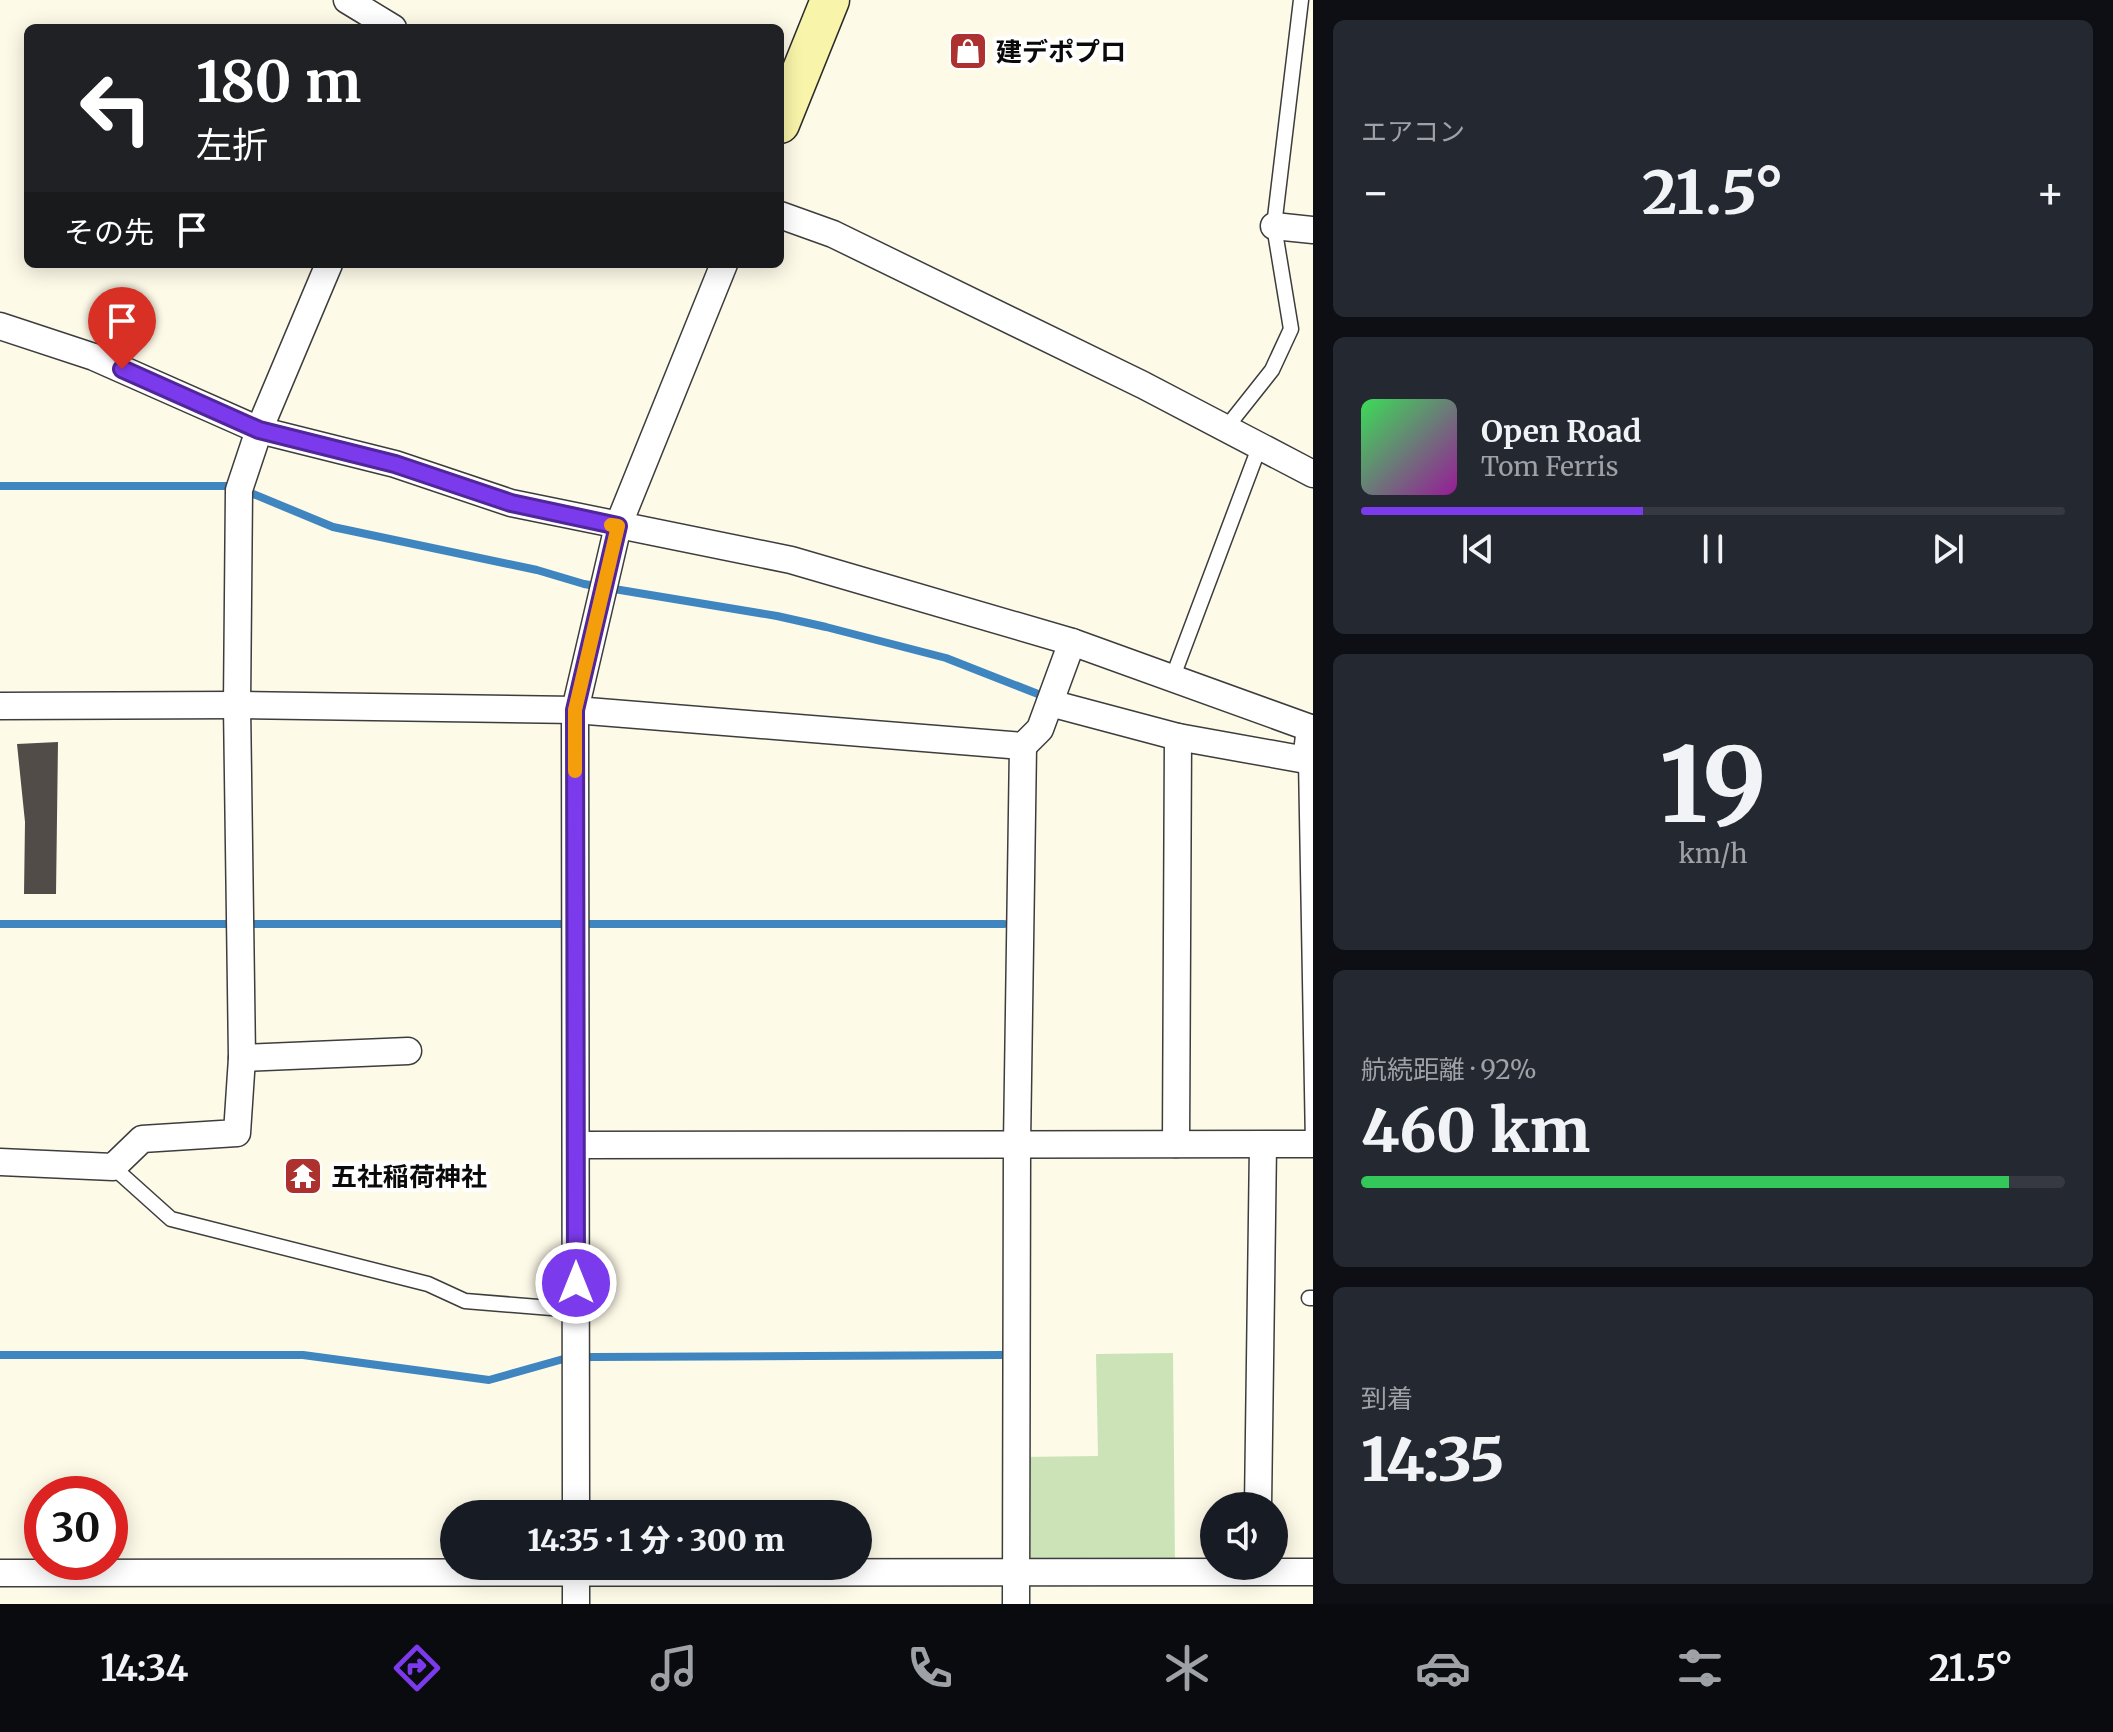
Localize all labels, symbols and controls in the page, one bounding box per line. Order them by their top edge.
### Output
shop icon: 建デポプロ [947,30,989,72]
place label: 建デポプロ [996,35,1126,68]
text: 180 m [196,47,361,117]
icon: left [64,56,168,160]
text: エアコン [1361,115,1465,148]
text: 左折 [196,123,268,168]
text: 21.5° [1642,155,1784,230]
text: − [1361,165,1390,220]
text: + [2036,165,2065,220]
icon: arrive [170,208,214,252]
text: その先 [64,213,154,251]
pin [88,287,156,369]
icon: arrive [100,299,144,343]
text: Open Road [1481,412,1641,450]
text: Tom Ferris [1481,450,1619,483]
icon: previous [1456,527,1500,571]
icon: pause [1691,527,1735,571]
icon: next [1926,527,1970,571]
text: 19 [1659,720,1767,850]
text: km/h [1679,837,1747,870]
text: 航続距離 · 92% [1361,1053,1537,1086]
text: 460 km [1361,1093,1590,1168]
temple icon: 五社稲荷神社 [282,1155,324,1197]
place label: 五社稲荷神社 [331,1160,487,1193]
position arrow [534,1241,618,1325]
text: 到着 [1361,1382,1413,1415]
text: 14:35 [1361,1422,1505,1497]
speed limit sign: 30 [24,1476,128,1580]
map controls [1200,1492,1288,1580]
button: sound [1200,1492,1288,1580]
text: 14:35 · 1 分 · 300 m [528,1521,784,1559]
icon: directions [389,1640,445,1696]
icon: music [646,1640,702,1696]
icon: phone [902,1640,958,1696]
icon: climate [1159,1640,1215,1696]
icon: car [1415,1640,1471,1696]
icon: filters [1672,1640,1728,1696]
text: 14:34 [100,1646,188,1691]
text: 21.5° [1929,1646,2013,1691]

